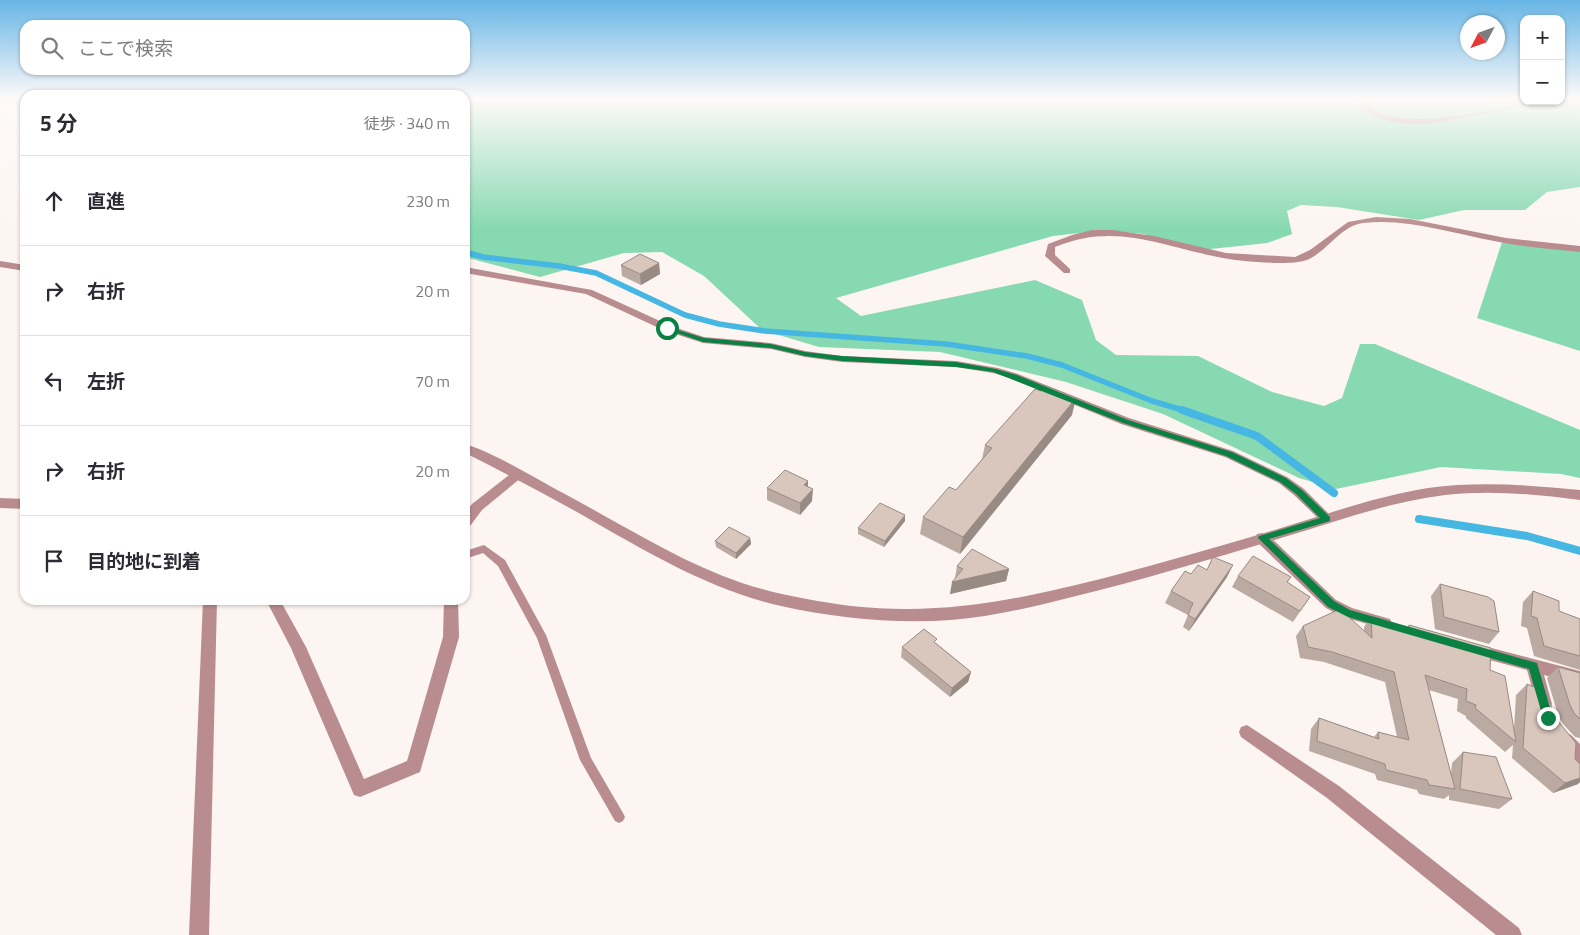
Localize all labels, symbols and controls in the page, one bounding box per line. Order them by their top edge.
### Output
north arrow [1460,15,1505,60]
map controls [1520,15,1565,105]
button: + [1520,15,1565,60]
search box [20,20,470,75]
text: ここで検索 [78,33,173,62]
icon: search [38,34,66,62]
button: − [1520,60,1565,105]
text: 5 分 [40,107,77,139]
text: 徒歩 · 340 m [364,111,450,135]
text: 直進 [87,186,125,215]
icon: ahead [40,187,68,215]
text: 230 m [406,189,450,213]
text: 右折 [87,276,125,305]
icon: right [40,277,68,305]
text: 20 m [415,279,450,303]
route start [656,317,679,340]
text: 左折 [87,366,125,395]
icon: left [40,367,68,395]
text: 70 m [415,369,450,393]
text: 右折 [87,456,125,485]
icon: right [40,457,68,485]
text: 20 m [415,459,450,483]
text: 目的地に到着 [87,546,201,575]
icon: arrive [40,547,68,575]
route end [1537,707,1560,730]

